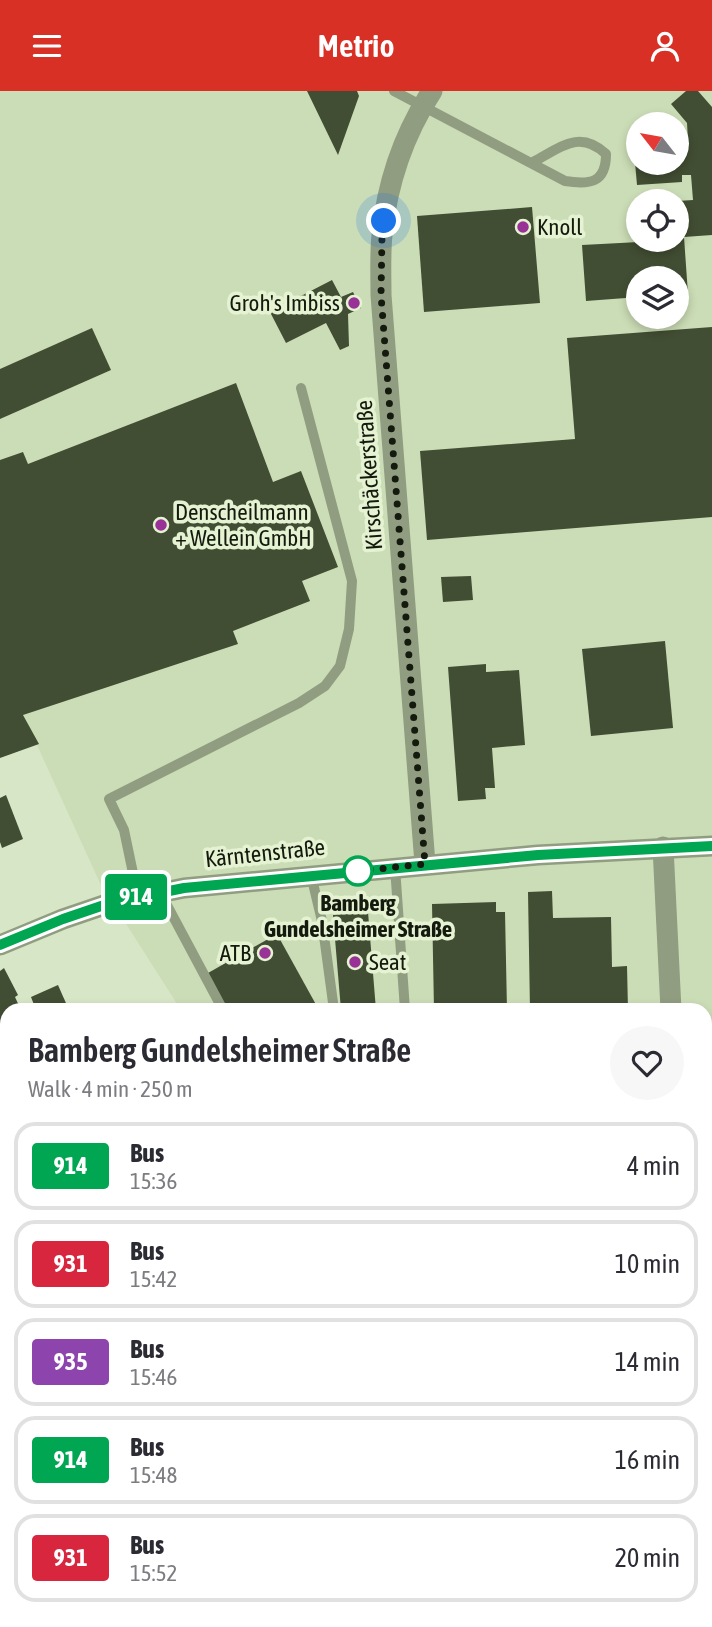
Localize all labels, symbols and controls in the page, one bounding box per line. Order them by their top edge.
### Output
icon: menu [28,27,66,65]
text: Metrio [317,27,395,64]
icon: person [646,27,684,65]
north arrow [626,112,690,175]
map controls [626,112,689,329]
button: locate [626,189,689,252]
your location [366,203,401,238]
place label: Knoll [537,214,582,240]
marker: Knoll [515,219,531,235]
button: layers [626,266,689,329]
place label: Groh's Imbiss [230,290,340,316]
marker: Groh's Imbiss [346,295,362,311]
street label: Kirschäckerstraße [351,399,387,551]
place label: Denscheilmann + Wellein GmbH [175,499,312,551]
marker: Denscheilmann + Wellein GmbH [153,517,169,533]
street label: Kärntenstraße [204,834,326,872]
marker: Bamberg Gundelsheimer Straße [343,856,373,886]
line badge: 914 [96,874,176,920]
text: 914 [119,883,153,910]
place label: Bamberg Gundelsheimer Straße [264,890,452,942]
place label: ATB [220,940,251,966]
marker: ATB [257,945,273,961]
place label: Seat [369,949,406,975]
marker: Seat [347,954,363,970]
button: heart [610,1026,684,1100]
text: Bamberg Gundelsheimer Straße [28,1031,411,1069]
text: Walk · 4 min · 250 m [28,1076,192,1102]
text: Bus [130,1138,164,1168]
text: 4 min [627,1151,680,1181]
text: 914 [54,1152,87,1179]
text: 15:36 [130,1168,177,1194]
text: Bus [130,1236,164,1266]
text: 10 min [615,1249,680,1279]
text: 931 [54,1250,87,1277]
text: 15:42 [130,1266,177,1292]
text: Bus [130,1334,164,1364]
text: 14 min [615,1347,680,1377]
text: 935 [54,1348,87,1375]
text: 15:46 [130,1364,177,1390]
text: Bus [130,1432,164,1462]
text: 16 min [615,1445,680,1475]
text: 914 [54,1446,87,1473]
text: 15:48 [130,1462,177,1488]
text: Bus [130,1530,164,1560]
text: 20 min [615,1543,680,1573]
text: 931 [54,1544,87,1571]
text: 15:52 [130,1560,177,1586]

